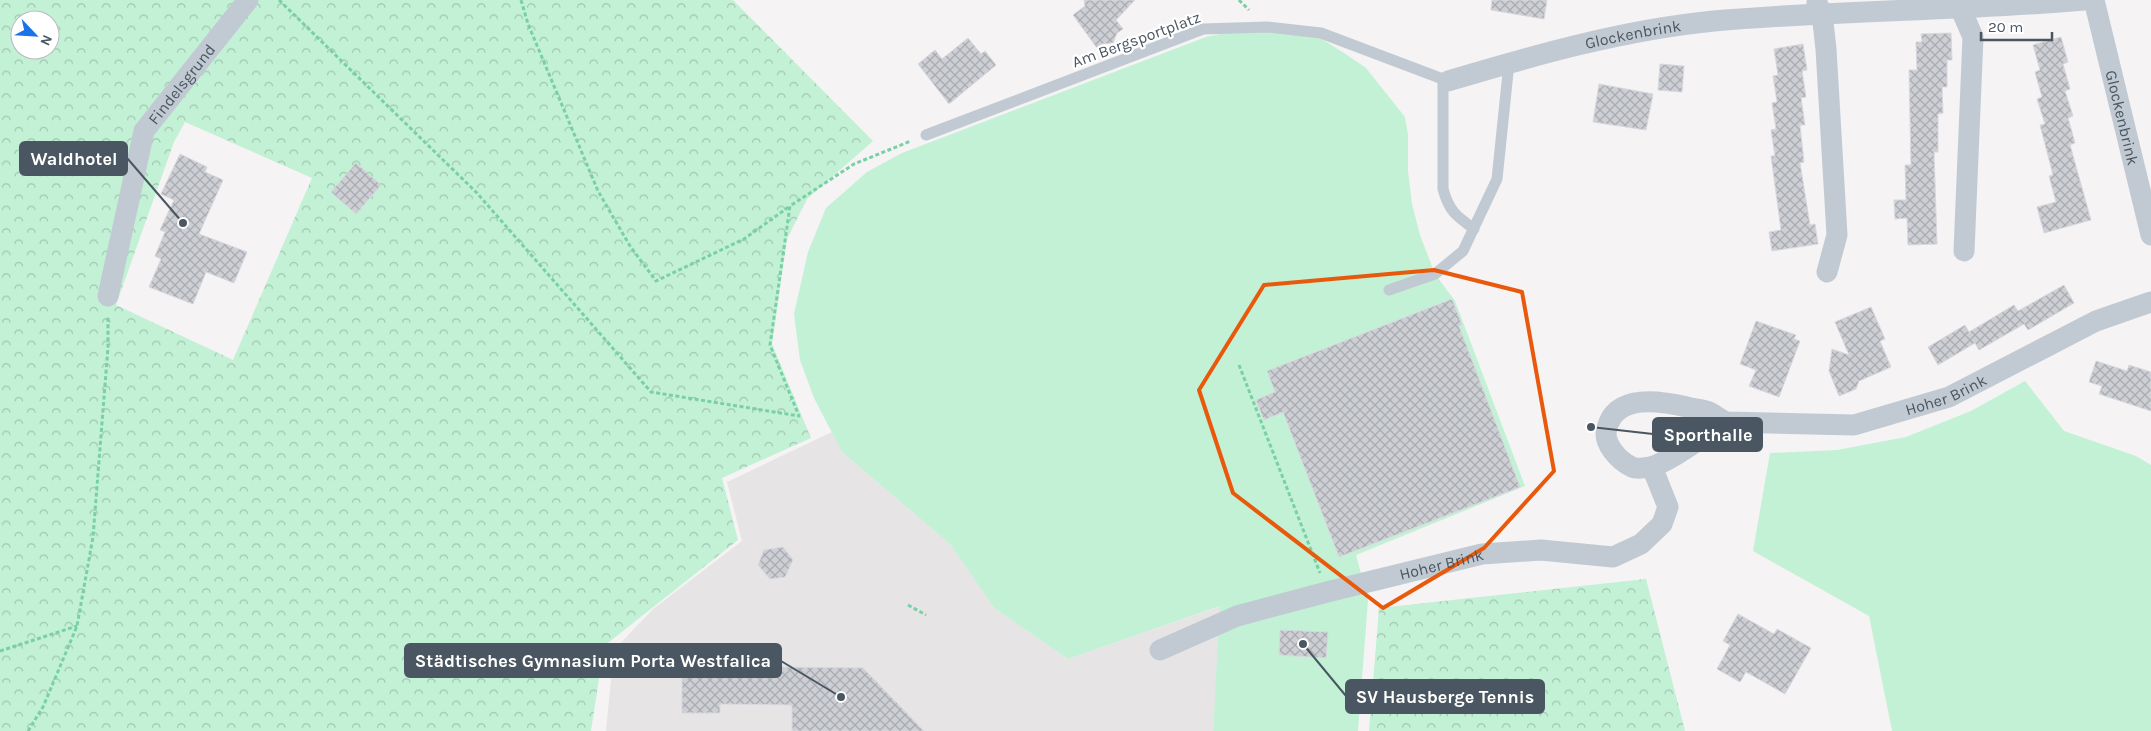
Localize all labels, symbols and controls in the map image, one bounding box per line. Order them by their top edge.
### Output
street label: Am Bergsportplatz [1069,7,1203,72]
north arrow [10,10,60,60]
scale bar [1981,10,2052,42]
street label: Glockenbrink [1583,16,1682,53]
text: 20 m [1988,18,2023,36]
text: N [37,32,56,48]
street label: Findelsgrund [144,40,219,128]
street label: Glockenbrink [2101,68,2143,167]
callout: Waldhotel [20,142,127,175]
text: Waldhotel [31,148,117,170]
street label: Hoher Brink [1903,370,1990,419]
callout: Sporthalle [1653,418,1762,451]
text: Sporthalle [1663,424,1753,446]
street label: Hoher Brink [1397,545,1486,584]
callout: Städtisches Gymnasium Porta Westfalica [405,644,781,677]
text: Städtisches Gymnasium Porta Westfalica [415,650,771,672]
callout: SV Hausberge Tennis [1346,680,1544,713]
text: SV Hausberge Tennis [1356,686,1534,708]

